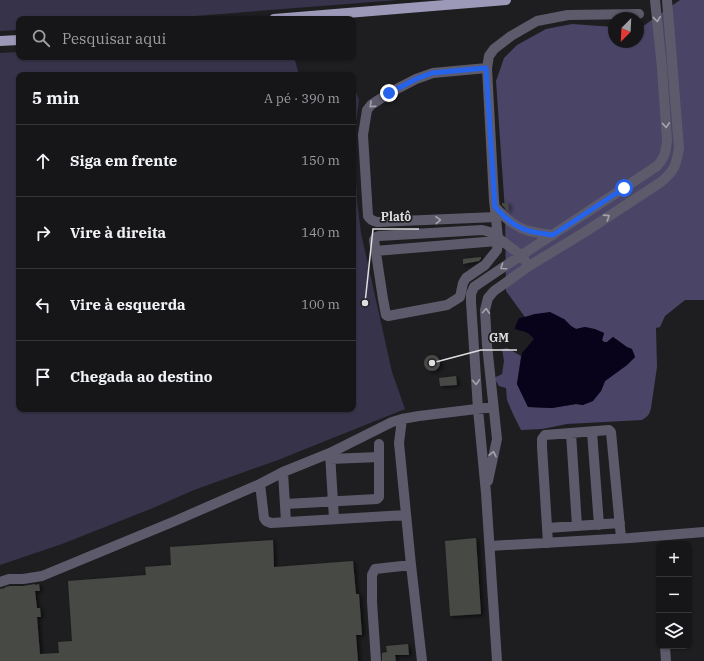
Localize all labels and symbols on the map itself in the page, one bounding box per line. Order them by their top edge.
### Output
north arrow [608,12,644,48]
one-way arrow [652,16,661,22]
route end [380,84,398,102]
one-way arrow [369,101,377,108]
one-way arrow [661,122,670,128]
route start [615,179,633,197]
callout: Platô [373,205,419,229]
text: Platô [381,209,411,224]
one-way arrow [434,215,441,224]
one-way arrow [603,215,610,222]
one-way arrow [500,262,507,270]
one-way arrow [482,308,491,314]
callout: GM [481,326,517,350]
text: GM [489,330,509,345]
one-way arrow [472,379,481,385]
one-way arrow [489,451,497,457]

